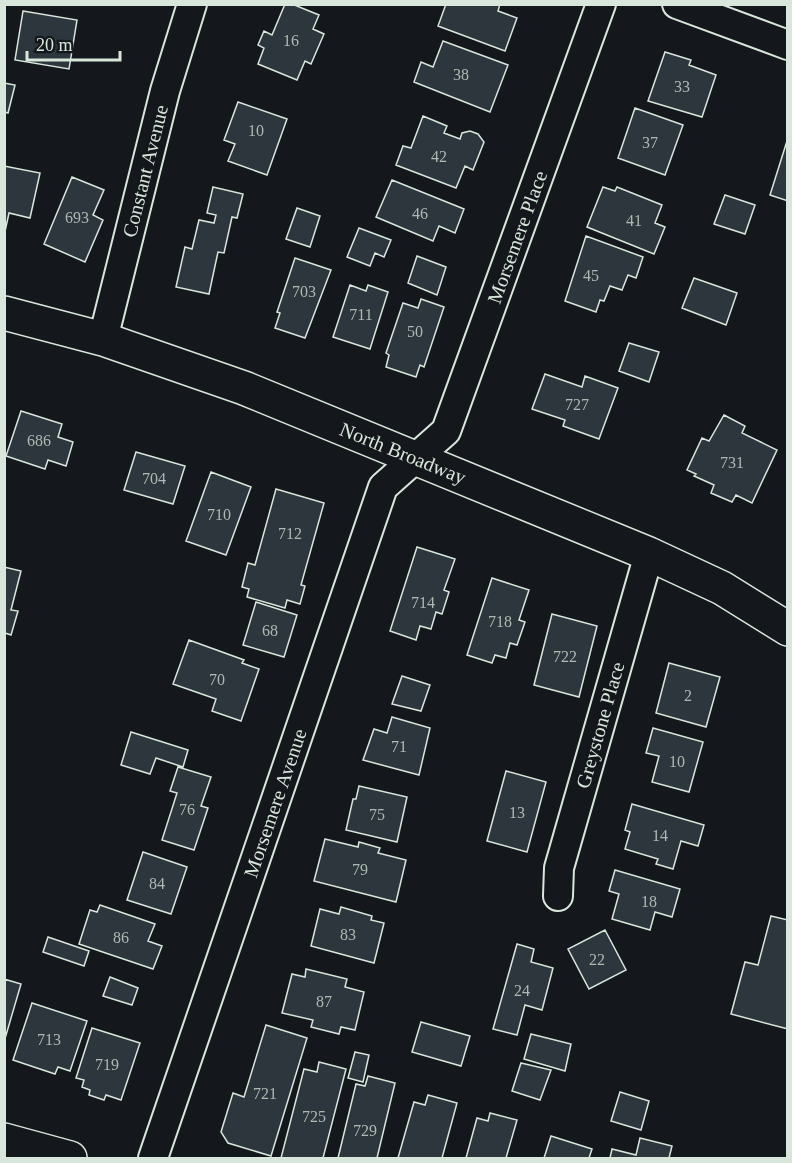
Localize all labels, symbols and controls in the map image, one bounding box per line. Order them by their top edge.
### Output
scale bar [27,24,120,62]
house number: 16 [283,32,299,49]
text: 20 m [36,35,73,55]
house number: 38 [453,66,469,83]
house number: 33 [674,78,690,95]
street label: Constant Avenue [118,102,172,240]
house number: 10 [248,122,264,139]
house number: 37 [642,134,658,151]
house number: 42 [431,148,447,165]
street label: Morsemere Place [483,168,551,306]
house number: 46 [412,205,428,222]
house number: 693 [65,209,89,226]
house number: 41 [626,212,642,229]
house number: 45 [583,267,599,284]
house number: 703 [292,283,316,300]
house number: 711 [349,306,373,323]
house number: 50 [407,323,423,340]
house number: 727 [565,396,589,413]
street label: North Broadway [336,418,469,489]
house number: 686 [27,432,51,449]
house number: 731 [720,454,744,471]
house number: 704 [142,470,166,487]
house number: 710 [207,506,231,523]
house number: 712 [278,525,302,542]
house number: 714 [411,594,435,611]
house number: 718 [488,613,512,630]
house number: 68 [262,622,278,639]
house number: 722 [553,648,577,665]
street label: Greystone Place [571,659,630,791]
house number: 70 [209,671,225,688]
house number: 2 [684,687,692,704]
street label: Morsemere Avenue [239,726,311,880]
house number: 71 [391,738,407,755]
house number: 10 [669,753,685,770]
house number: 76 [179,801,195,818]
house number: 13 [509,804,525,821]
house number: 75 [369,806,385,823]
house number: 14 [652,827,668,844]
house number: 79 [352,861,368,878]
house number: 84 [149,875,165,892]
house number: 18 [641,893,657,910]
house number: 83 [340,926,356,943]
house number: 86 [113,929,129,946]
house number: 22 [589,951,605,968]
house number: 24 [514,982,530,999]
house number: 87 [316,993,332,1010]
house number: 713 [37,1031,61,1048]
house number: 719 [95,1056,119,1073]
house number: 721 [253,1085,277,1102]
house number: 725 [302,1108,326,1125]
house number: 729 [353,1122,377,1139]

